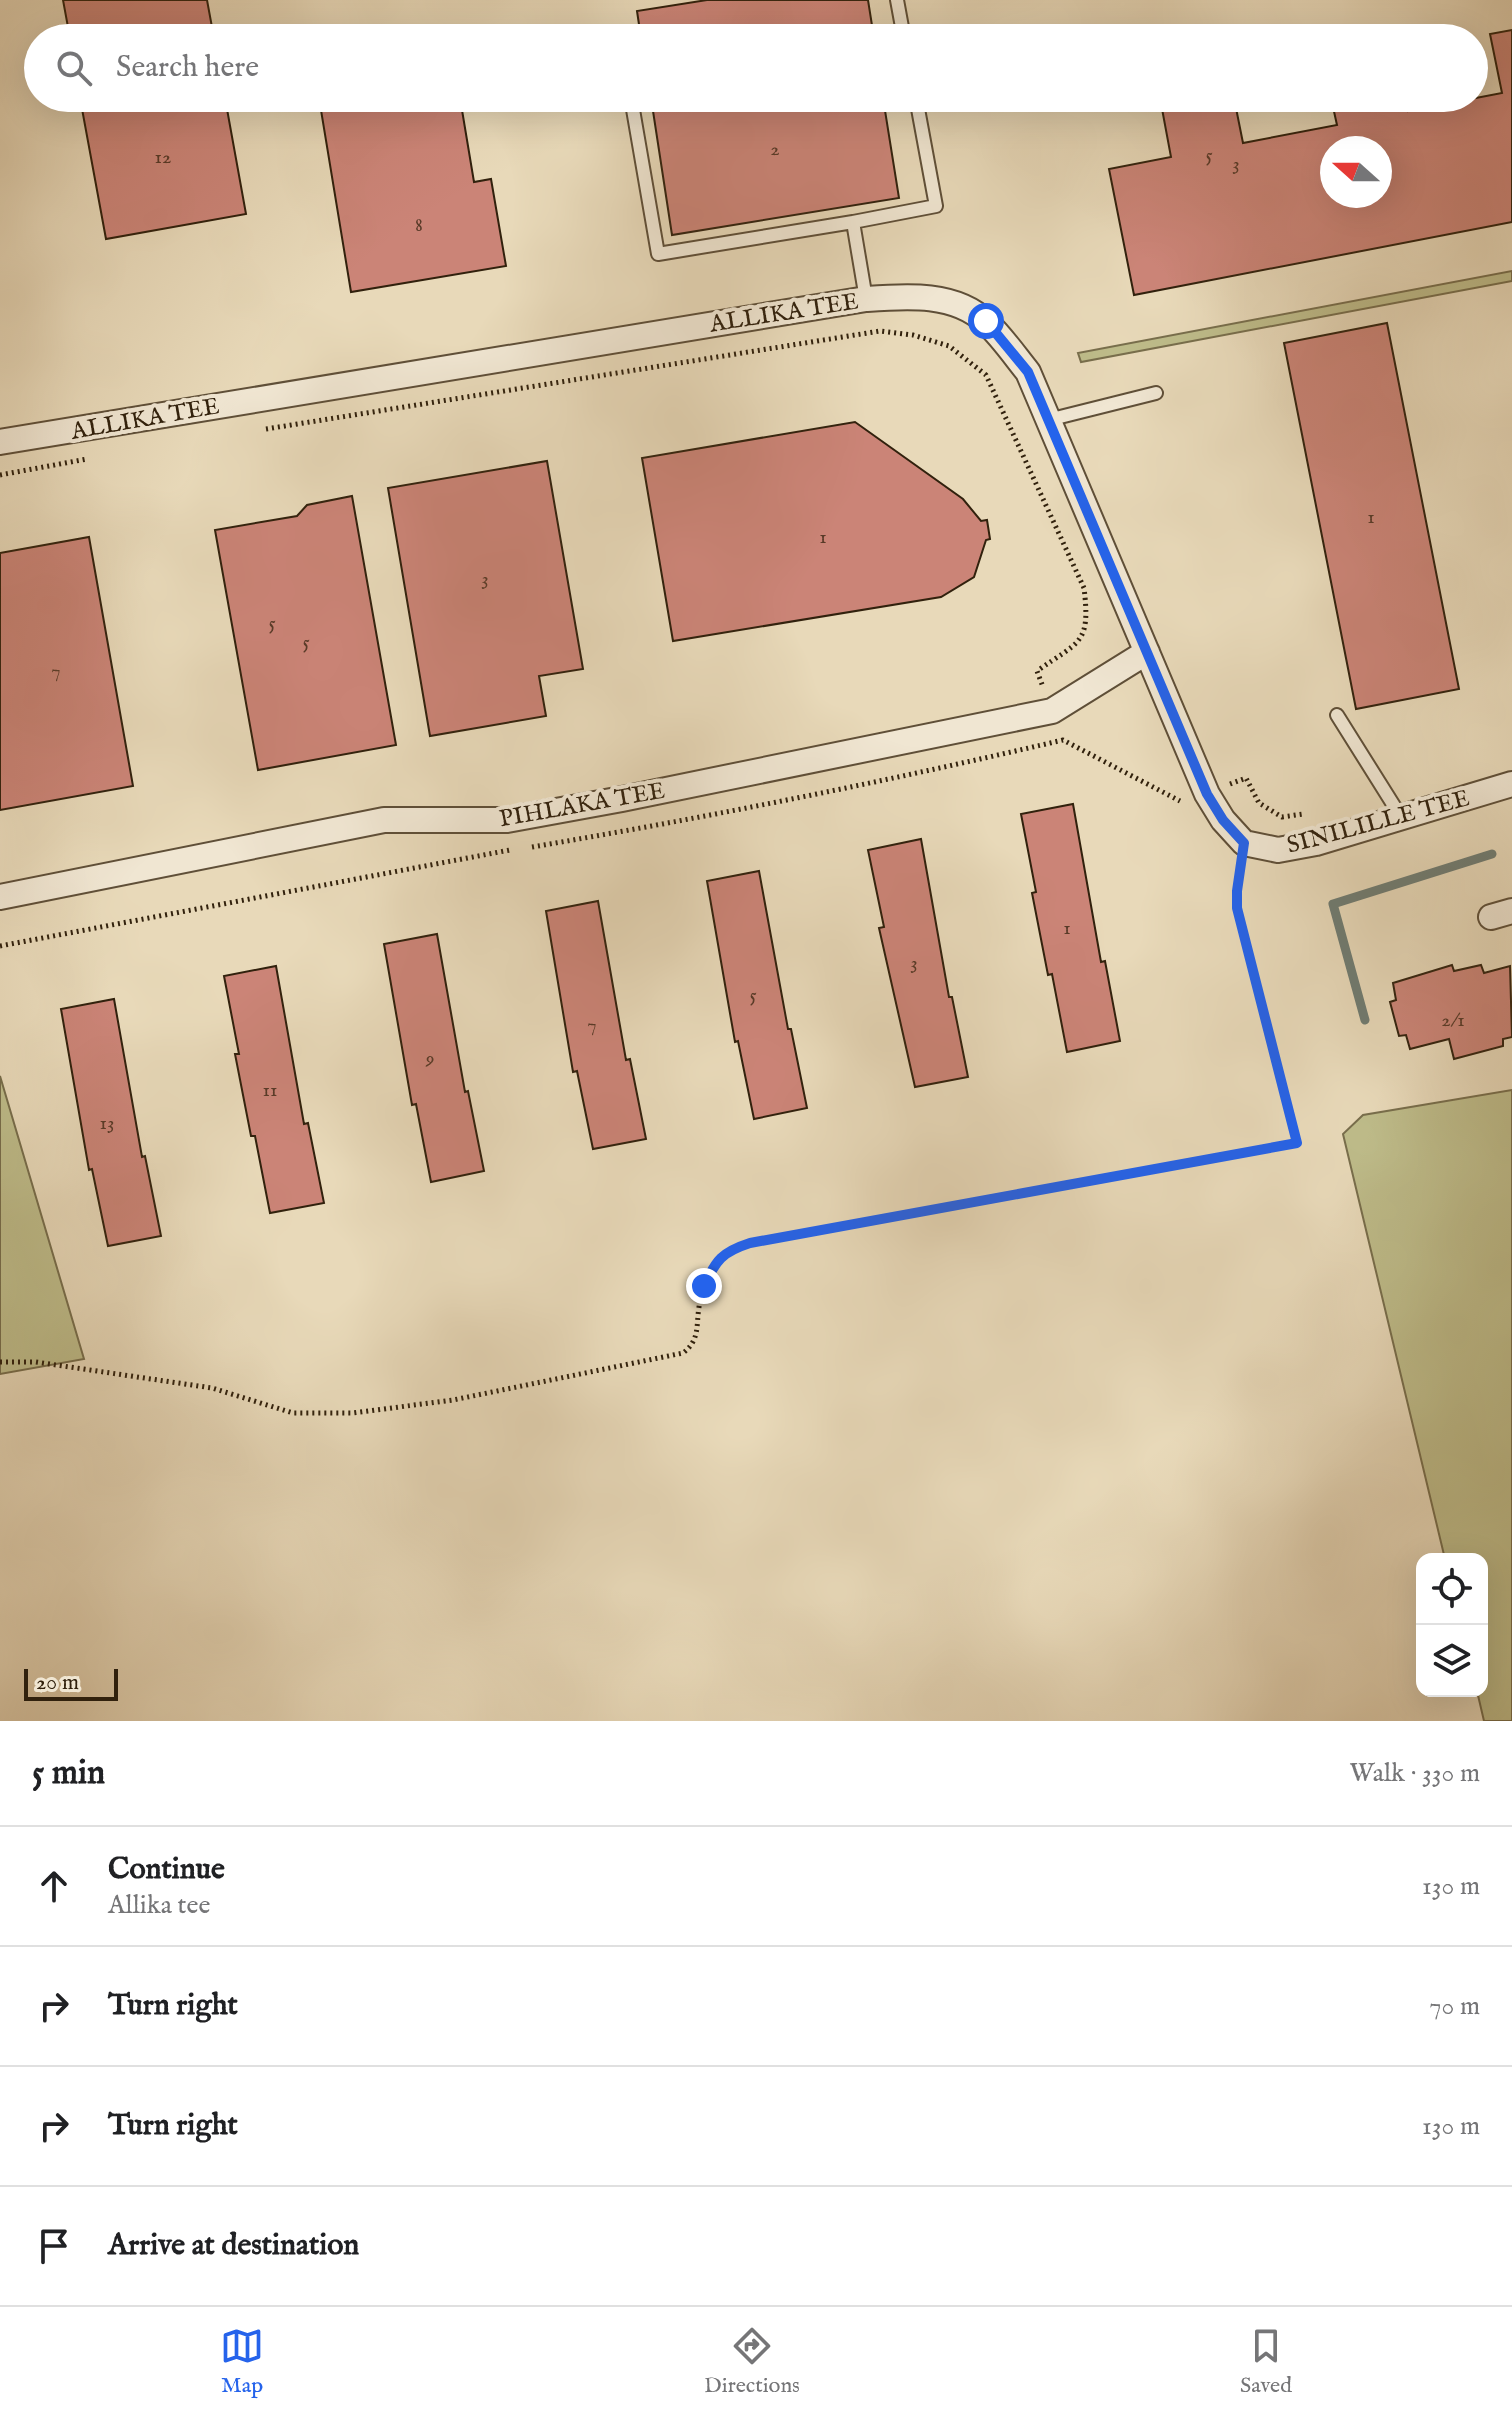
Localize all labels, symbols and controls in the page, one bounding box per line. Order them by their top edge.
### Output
search box [24,24,1488,112]
icon: search [52,46,96,90]
text: Search here [116,49,259,87]
north arrow [1320,136,1392,208]
house number: 2 [770,137,780,162]
house number: 5 [1205,143,1213,168]
house number: 12 [155,145,171,170]
house number: 3 [1232,152,1240,177]
house number: 8 [415,213,423,238]
street label: ALLIKA TEE [707,286,861,341]
route start [968,303,1004,339]
street label: ALLIKA TEE [68,391,222,448]
house number: 1 [1367,505,1375,530]
house number: 1 [819,525,827,550]
house number: 3 [481,567,489,592]
house number: 5 [268,611,276,636]
house number: 5 [302,630,310,655]
house number: 7 [51,659,61,684]
street label: PIHLAKA TEE [497,776,667,835]
street label: SINILILLE TEE [1284,783,1473,862]
house number: 1 [1063,916,1071,941]
house number: 3 [910,951,918,976]
house number: 5 [749,983,757,1008]
house number: 2/1 [1441,1008,1465,1033]
house number: 7 [587,1013,597,1038]
house number: 9 [425,1046,434,1071]
house number: 11 [263,1078,277,1103]
house number: 13 [100,1111,114,1136]
route end [686,1268,722,1304]
map controls [1416,1553,1488,1697]
button: locate [1416,1553,1488,1625]
button: layers [1416,1625,1488,1697]
scale bar [24,1665,118,1701]
text: 20 m [36,1669,79,1697]
text: 5 min [32,1752,105,1795]
text: Walk · 330 m [1350,1757,1480,1790]
text: Continue [108,1851,225,1889]
icon: ahead [32,1864,76,1908]
text: 130 m [1422,1870,1480,1903]
text: Allika tee [108,1889,210,1922]
icon: right [32,1984,76,2028]
text: Turn right [108,1987,238,2025]
text: 70 m [1429,1990,1480,2023]
icon: right [32,2104,76,2148]
text: Turn right [108,2107,238,2145]
text: 130 m [1422,2110,1480,2143]
icon: arrive [32,2224,76,2268]
text: Arrive at destination [108,2227,359,2265]
tab: Map [220,2324,264,2400]
tab: Directions [704,2324,800,2400]
tab: Saved [1240,2324,1292,2400]

